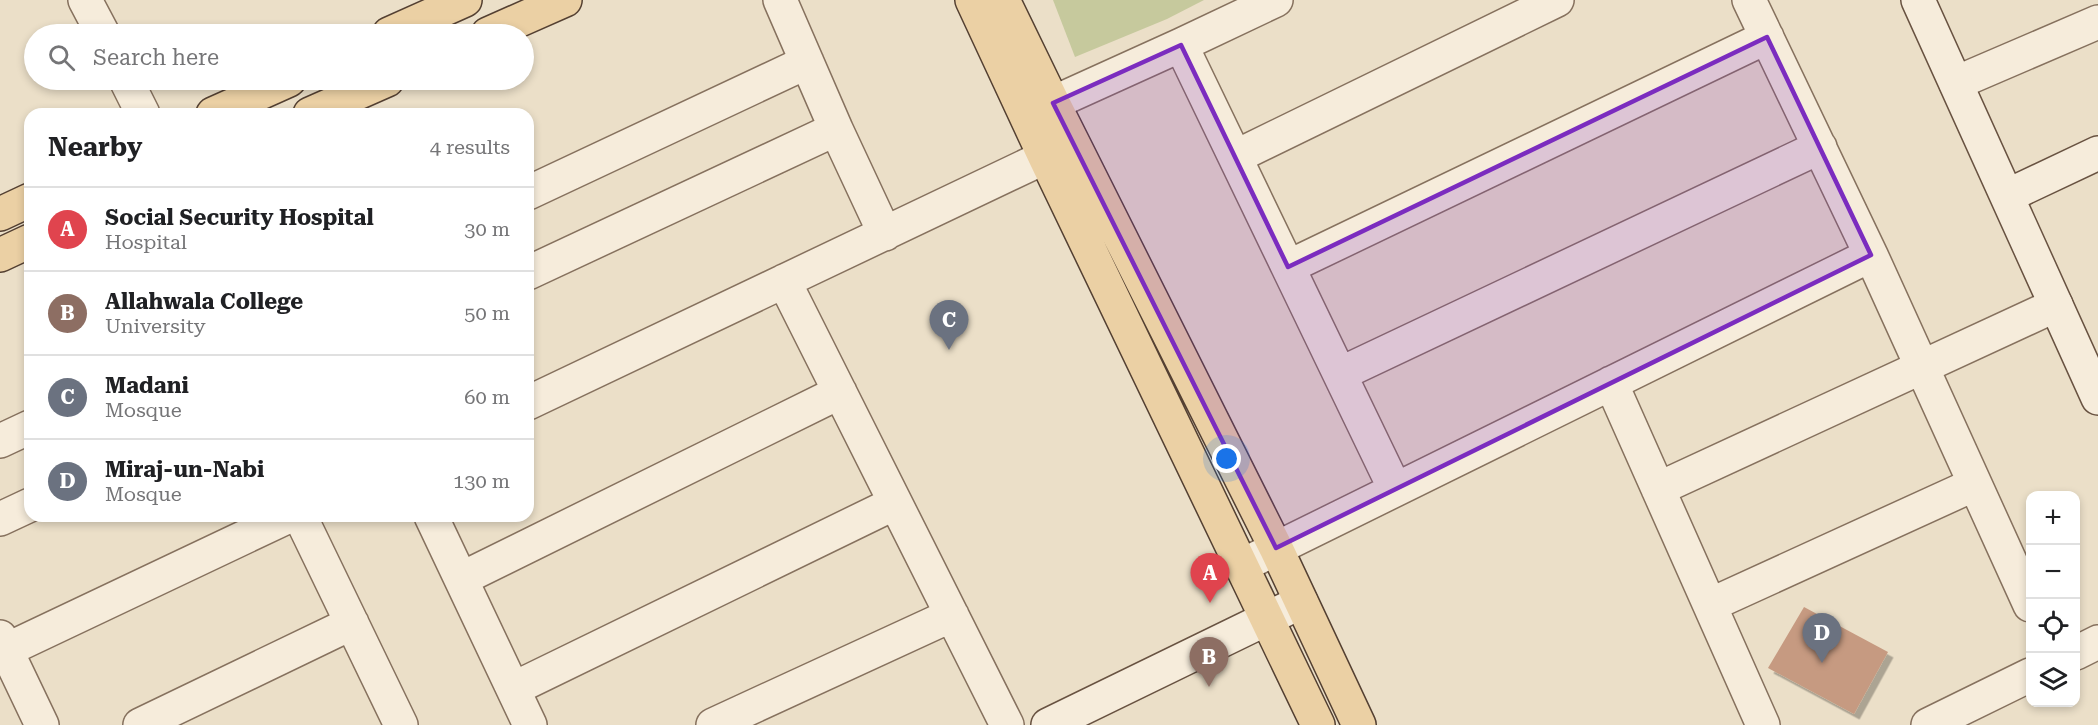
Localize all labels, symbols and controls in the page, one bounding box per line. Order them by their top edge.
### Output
search box [24,24,534,90]
icon: search [45,41,78,74]
text: Search here [93,45,219,70]
text: Nearby [48,132,142,162]
text: 4 results [430,135,510,159]
text: Social Security Hospital [105,205,374,230]
text: A [60,217,75,241]
text: 30 m [464,217,510,241]
text: Hospital [105,230,187,254]
text: Allahwala College [105,289,303,314]
pin: C [930,300,968,350]
text: B [60,301,75,325]
text: 50 m [464,301,510,325]
text: University [105,314,206,338]
text: Madani [105,373,189,398]
text: C [61,385,75,409]
text: 60 m [464,385,510,409]
text: Mosque [105,398,182,422]
your location [1212,444,1241,473]
text: Miraj-un-Nabi [105,457,264,482]
text: D [59,469,76,493]
text: 130 m [453,469,510,493]
text: Mosque [105,482,182,506]
map controls [2026,491,2080,707]
button: + [2026,491,2080,545]
button: − [2026,545,2080,599]
pin: A [1190,554,1230,603]
button: locate [2026,599,2080,653]
pin: D [1802,614,1842,663]
pin: B [1190,638,1228,687]
button: layers [2026,653,2080,707]

